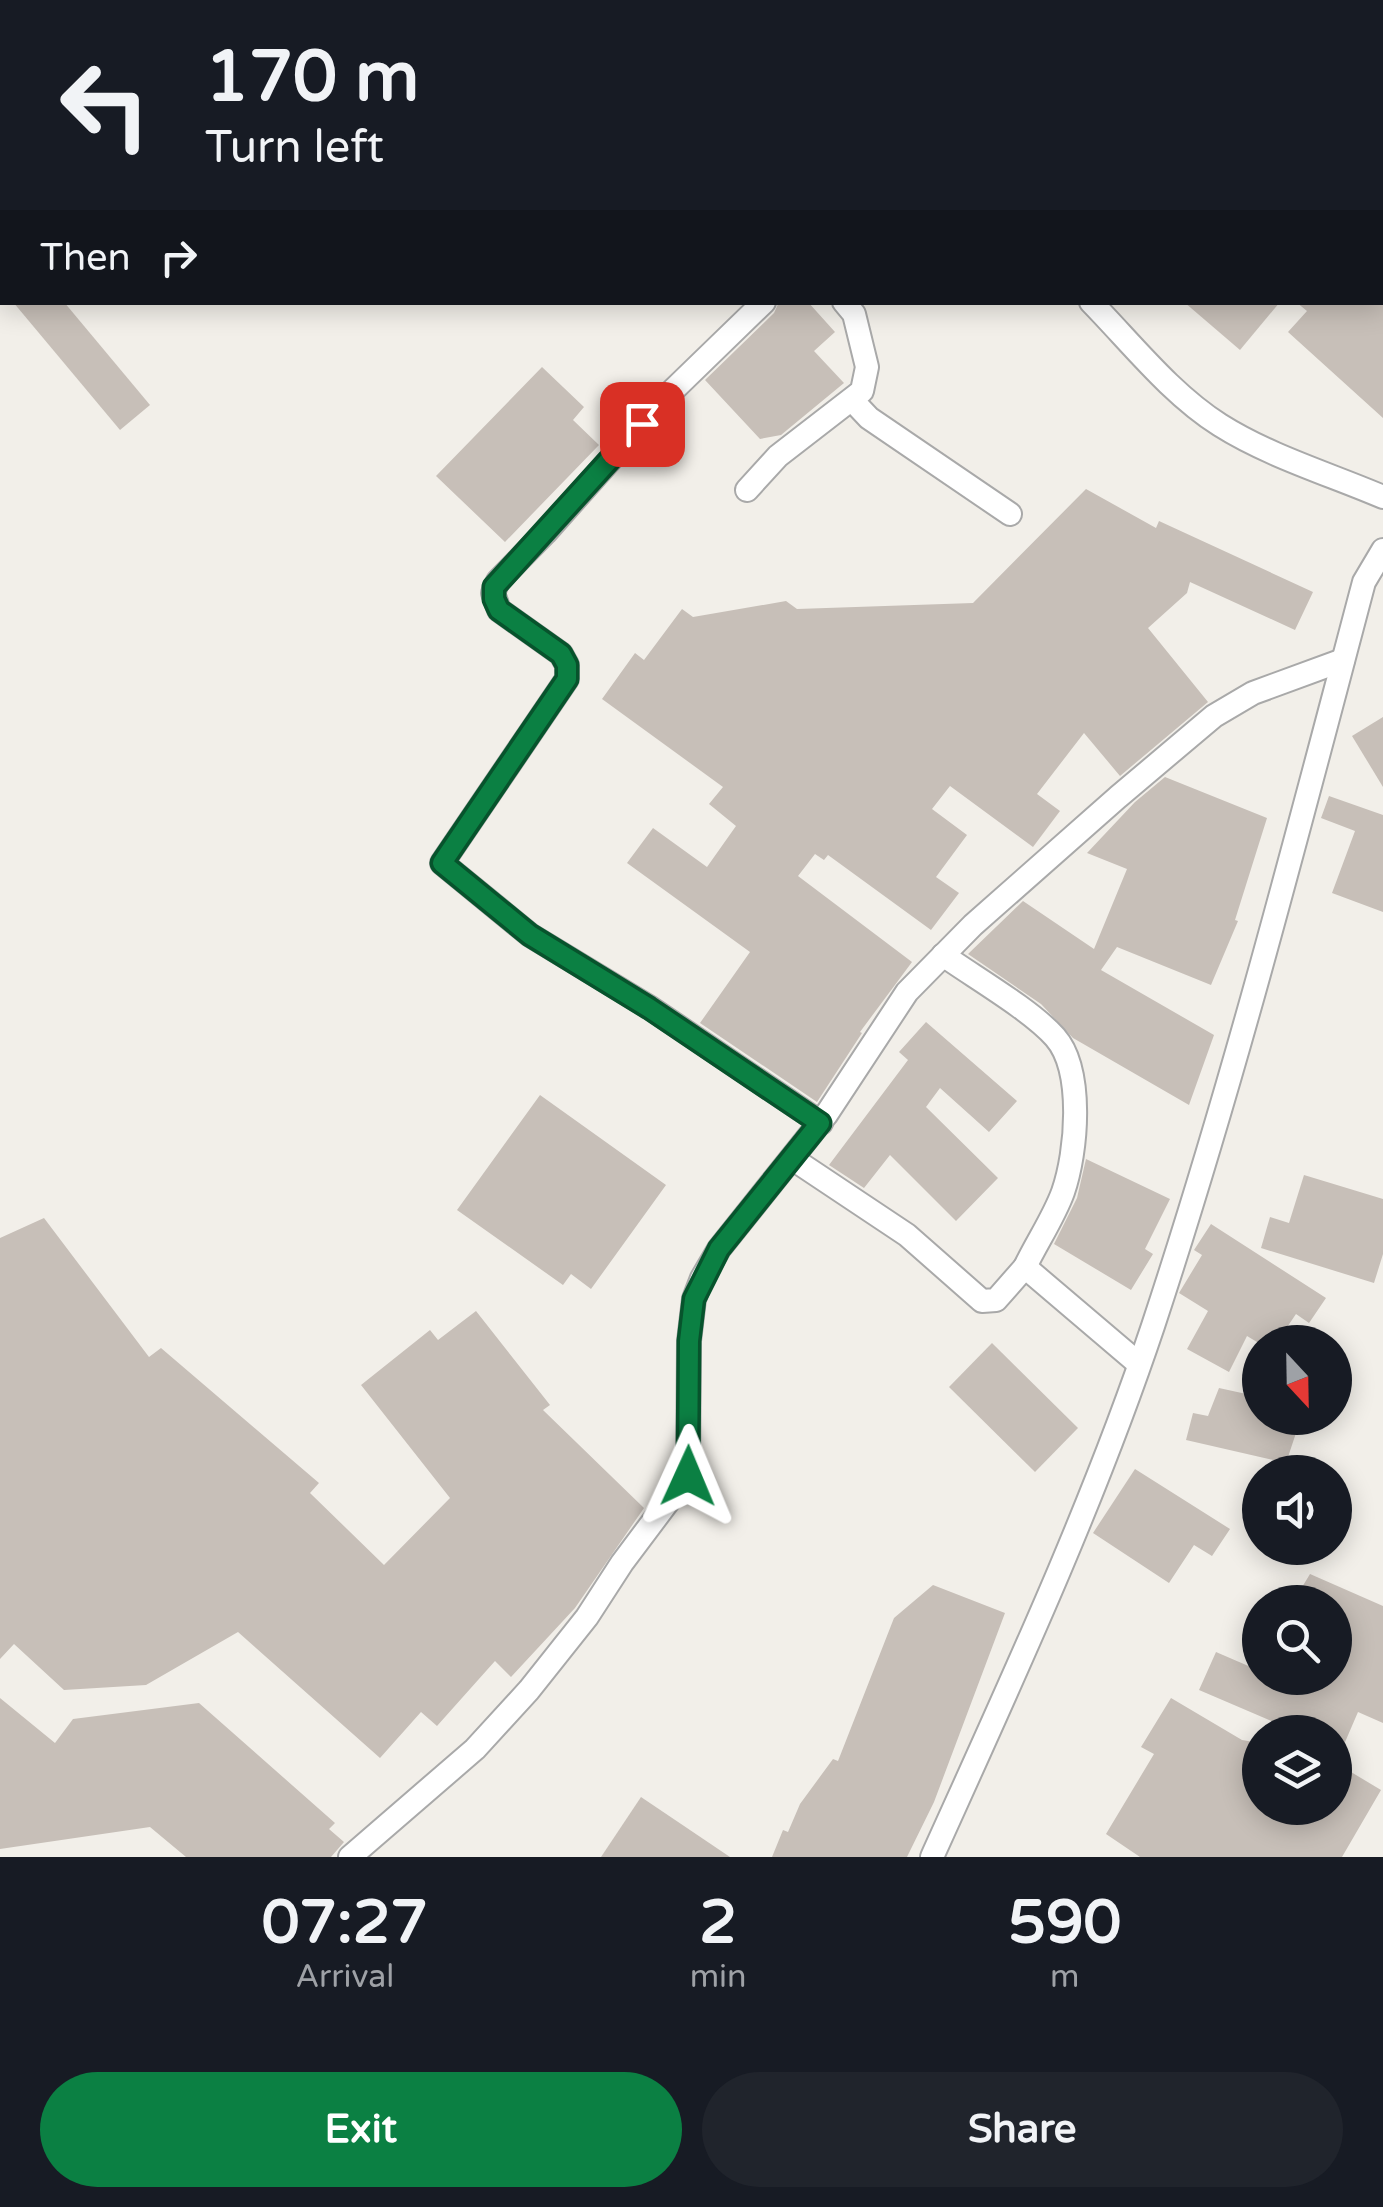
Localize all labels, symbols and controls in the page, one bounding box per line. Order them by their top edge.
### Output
text: 170 m [205,36,419,120]
icon: left [40,40,170,170]
text: Turn left [205,121,384,175]
icon: right [151,230,206,285]
text: Then [40,235,131,281]
pin [600,382,685,467]
icon: arrive [615,397,670,452]
north arrow [1242,1325,1352,1435]
map controls [1242,1325,1352,1825]
position arrow [636,1424,740,1528]
button: sound [1242,1455,1352,1565]
button: search [1242,1585,1352,1695]
button: layers [1242,1715,1352,1825]
text: 07:27 [262,1887,428,1959]
text: 2 [699,1887,737,1959]
text: 590 [1008,1887,1121,1959]
text: Arrival [295,1958,394,1996]
text: min [690,1958,747,1996]
text: m [1050,1958,1079,1996]
button: Exit [40,2072,682,2187]
button: Share [702,2072,1343,2187]

